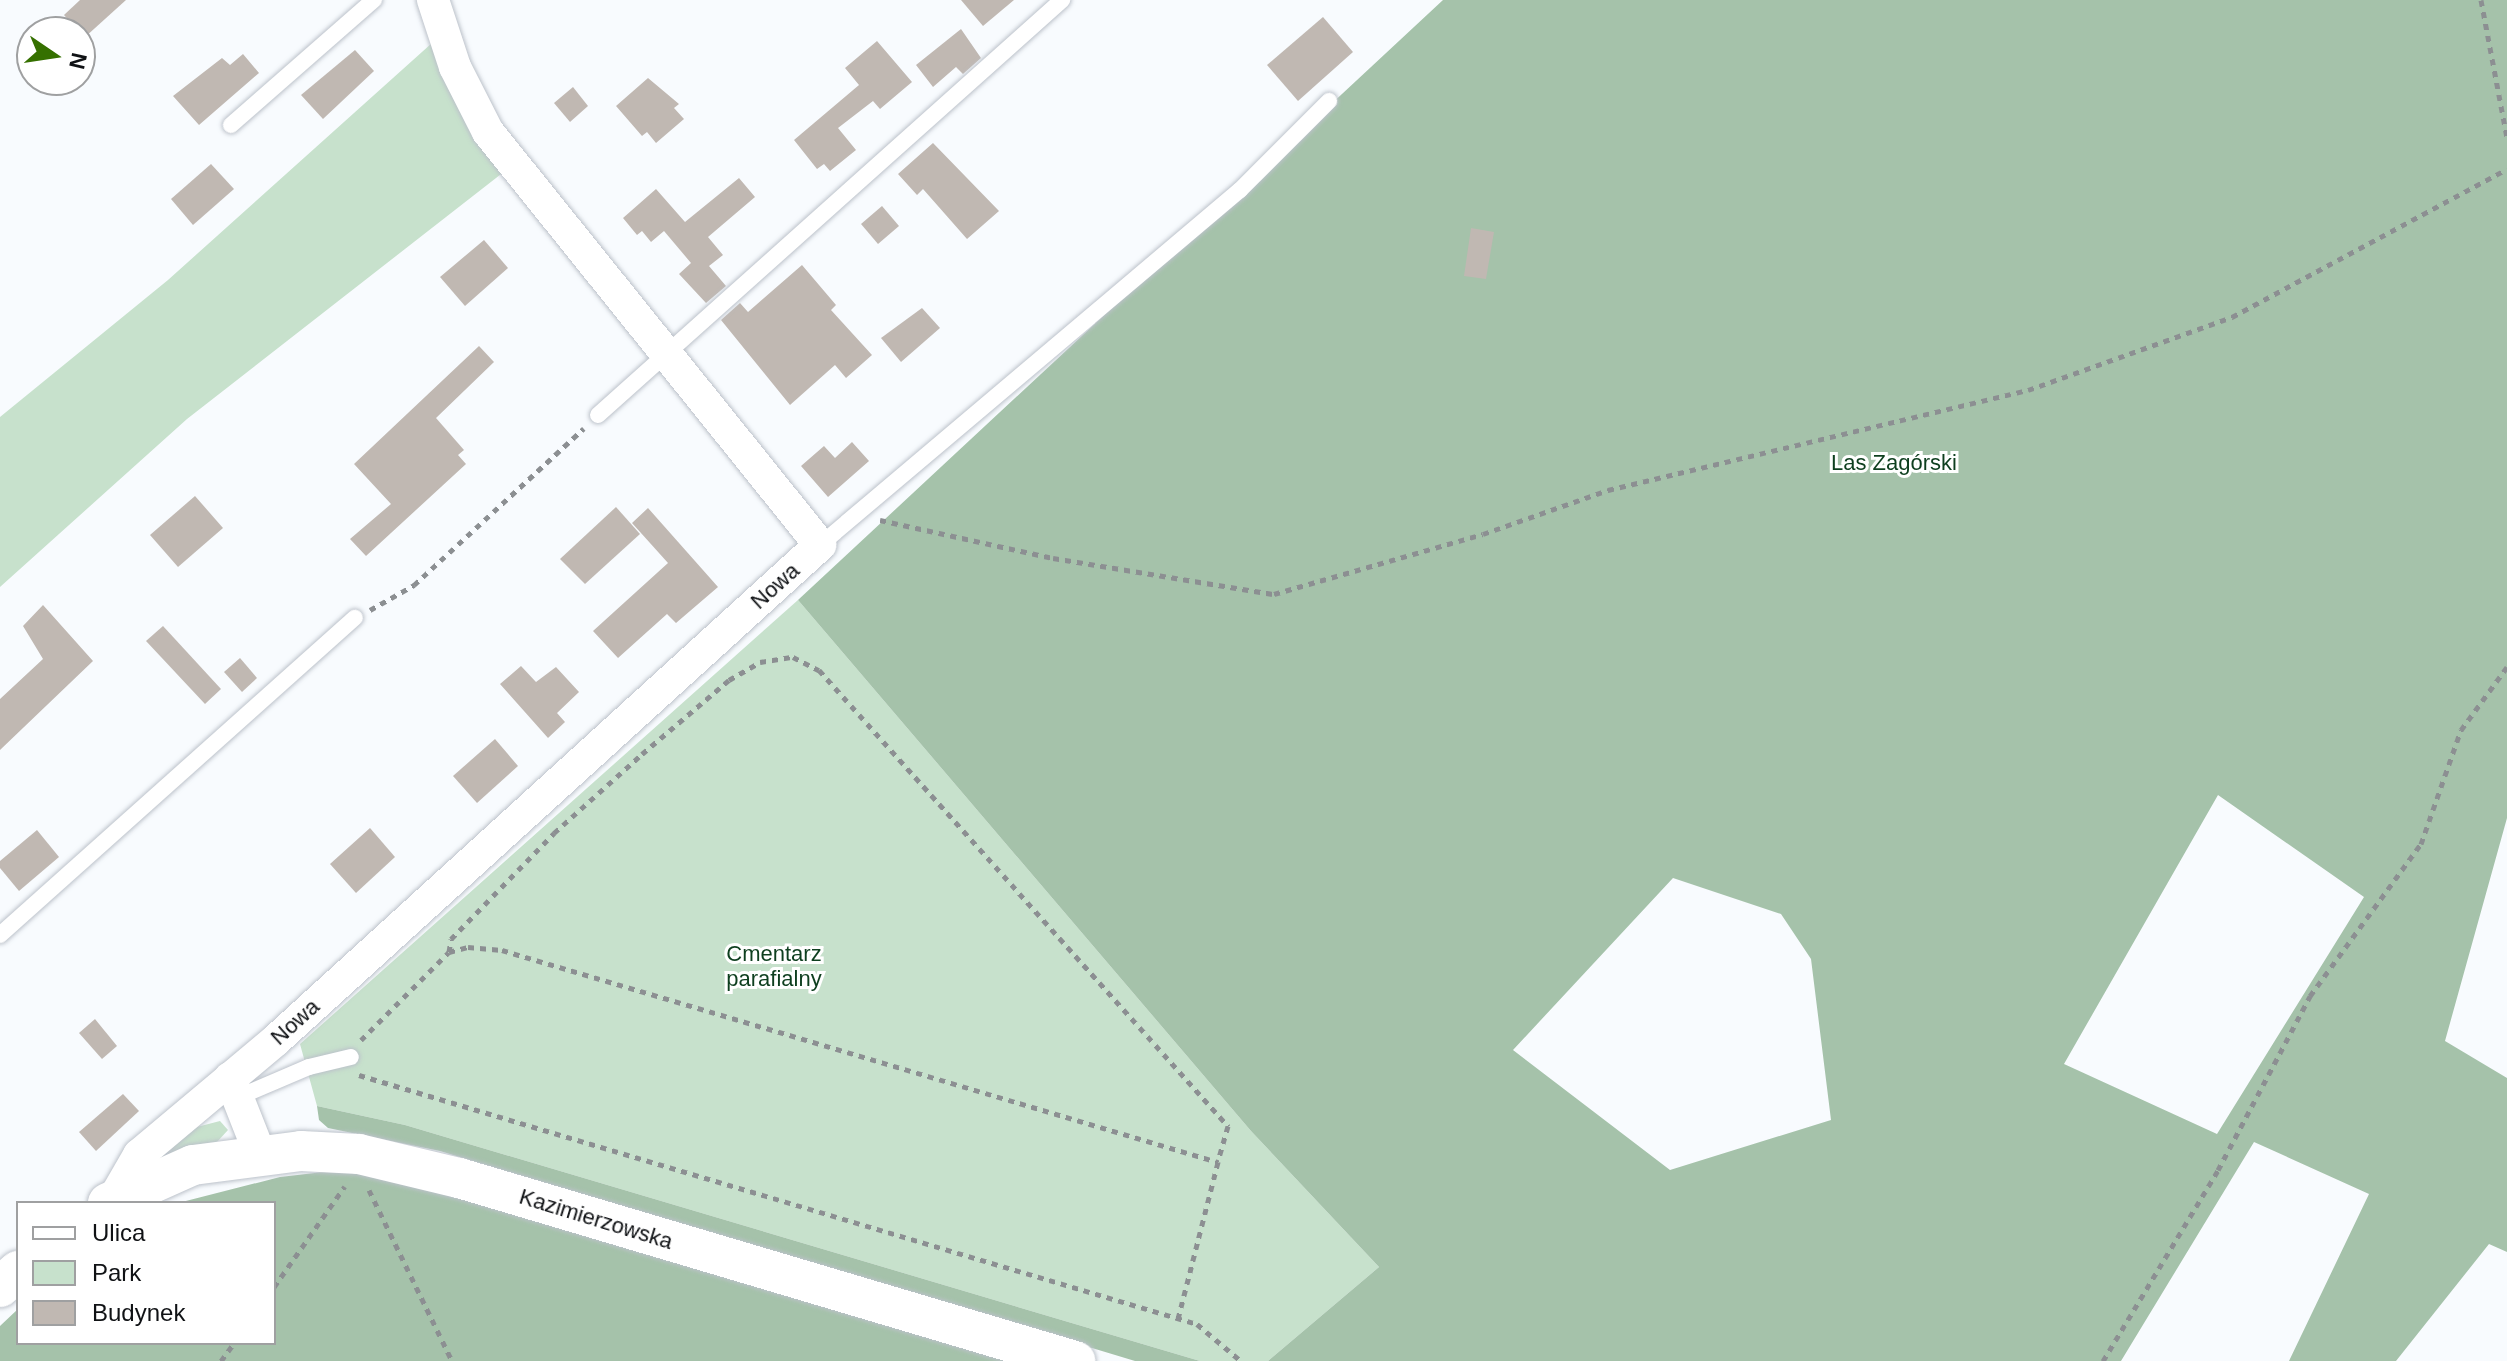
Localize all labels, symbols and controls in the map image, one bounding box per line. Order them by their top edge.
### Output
north arrow [16,16,96,96]
text: N [64,51,92,72]
park label: Las Zagórski [1831,450,1957,476]
street label: Nowa [745,557,805,615]
park label: Cmentarz parafialny [726,940,822,992]
street label: Nowa [265,993,325,1051]
street label: Kazimierzowska [516,1183,676,1255]
legend [16,1201,276,1345]
text: Ulica [92,1219,145,1246]
text: Park [92,1259,141,1286]
text: Budynek [92,1299,185,1326]

